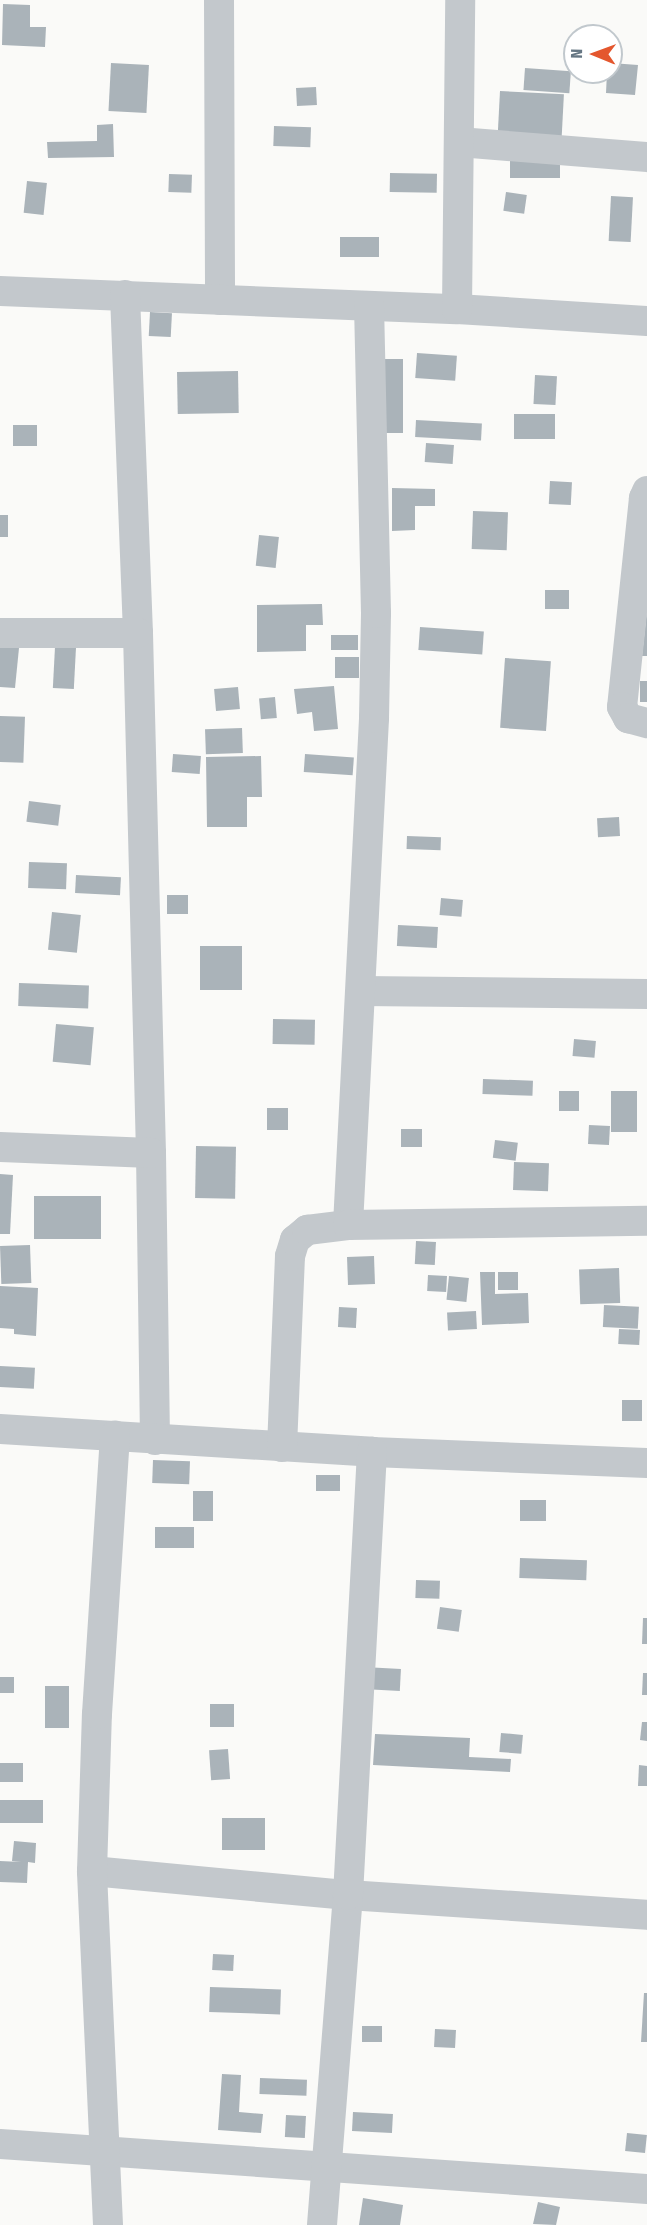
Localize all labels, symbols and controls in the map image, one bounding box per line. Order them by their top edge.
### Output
north arrow [563,24,623,84]
text: N [567,49,586,59]

